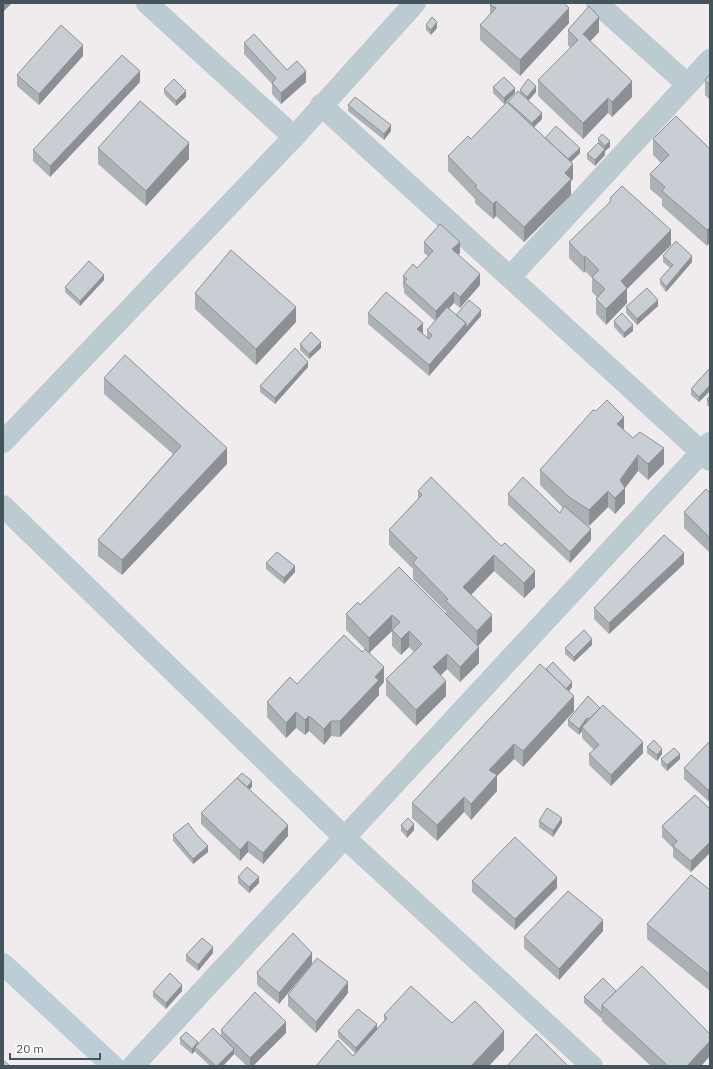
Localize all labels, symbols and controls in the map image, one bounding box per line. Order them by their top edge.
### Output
scale bar [10,1035,100,1061]
text: 20 m [16,1041,44,1056]

